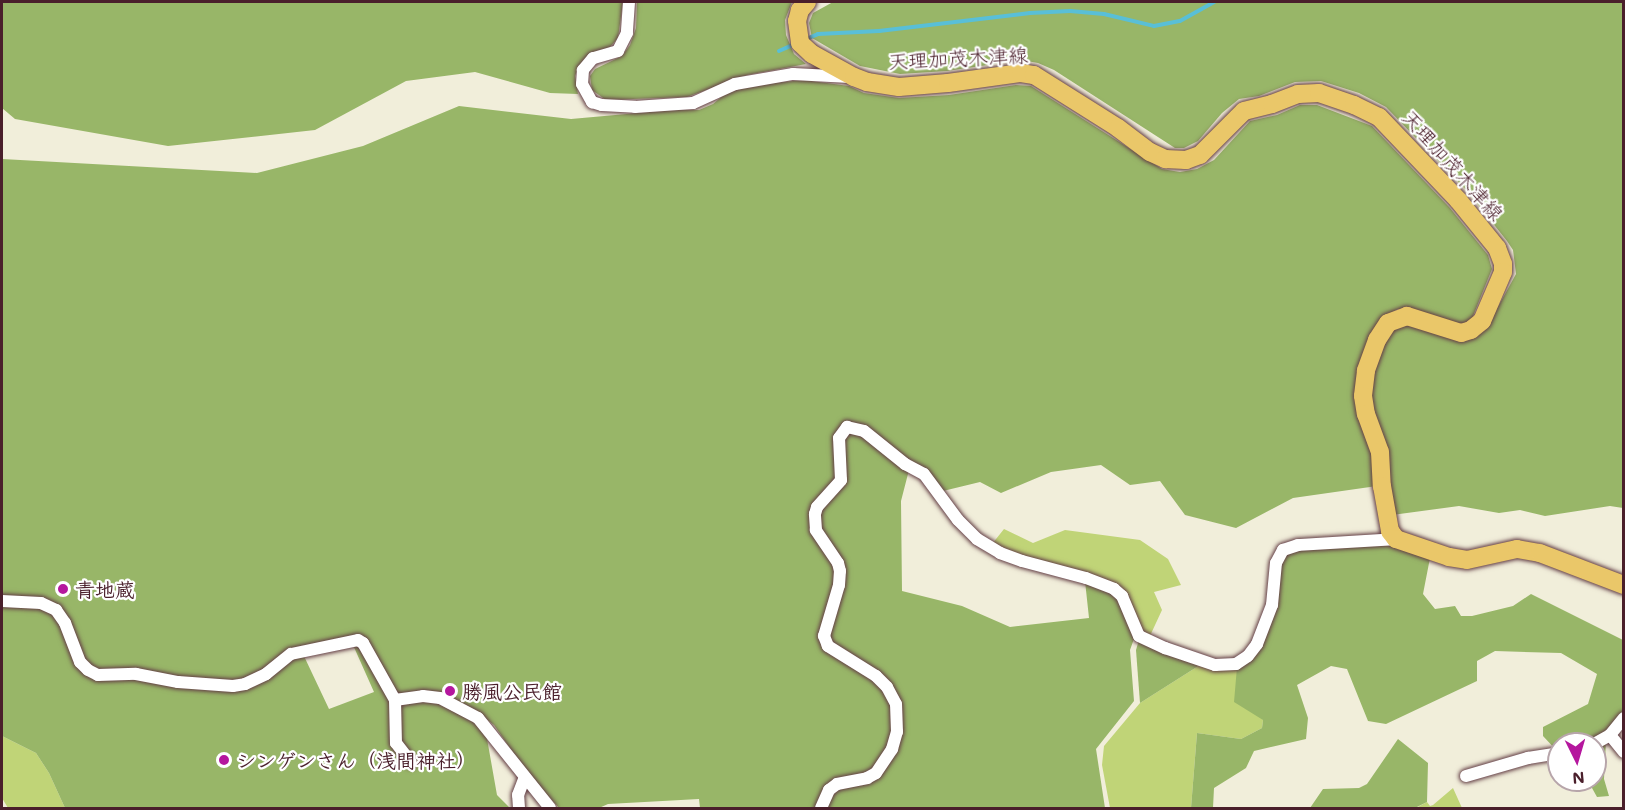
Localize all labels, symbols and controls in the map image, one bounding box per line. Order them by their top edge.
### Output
street label: 天理加茂木津線 [887,42,1029,74]
street label: 天理加茂木津線 [1397,105,1509,225]
place label: 青地蔵 [75,577,135,601]
marker: 青地蔵 [56,582,70,596]
place label: 勝風公民館 [462,679,562,703]
marker: 勝風公民館 [443,684,457,698]
north arrow [1547,732,1607,792]
place label: シンゲンさん（浅間神社） [236,748,476,772]
marker: シンゲンさん（浅間神社） [217,753,231,767]
text: N [1571,767,1585,789]

